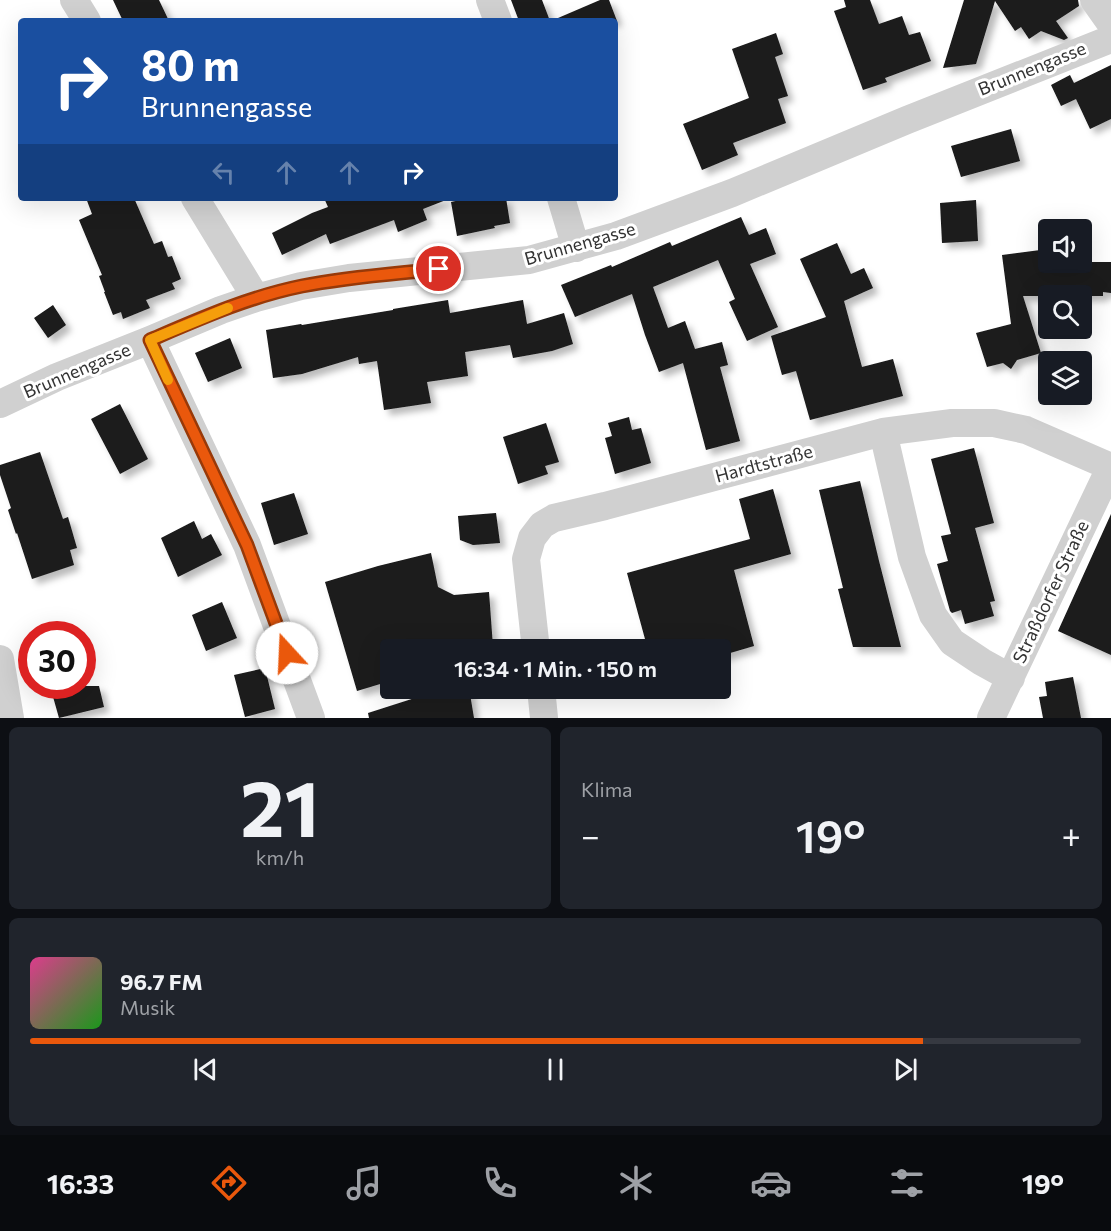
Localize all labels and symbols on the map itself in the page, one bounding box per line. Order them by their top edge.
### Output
street label: Brunnengasse [975,36,1089,100]
street label: Brunnengasse [522,217,638,269]
pin [413,243,464,294]
street label: Brunnengasse [20,338,133,403]
street label: Hardtstraße [713,439,815,487]
street label: Straßdorfer Straße [1007,517,1093,666]
speed limit sign: 30 [18,621,96,699]
position arrow [255,621,319,685]

